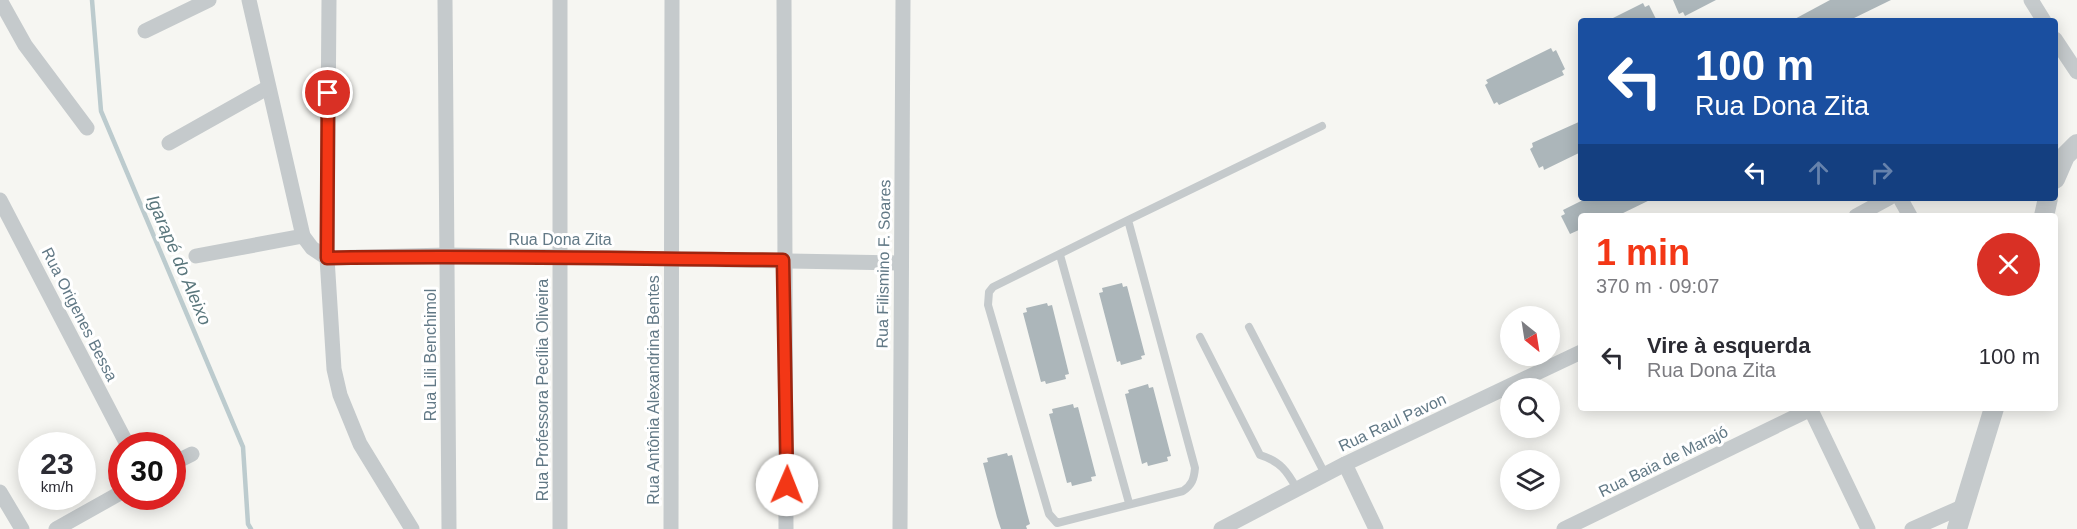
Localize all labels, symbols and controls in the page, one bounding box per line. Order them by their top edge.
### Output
icon: left [1596,42,1674,120]
text: 100 m [1695,42,1814,89]
pin [302,67,353,118]
icon: arrive [311,76,344,109]
text: Rua Dona Zita [1695,91,1869,121]
icon: left [1739,156,1772,189]
icon: ahead [1802,156,1835,189]
icon: right [1865,156,1898,189]
street label: Rua Filismino F. Soares [874,179,893,349]
water label: Igarapé do Aleixo [143,192,215,328]
street label: Rua Dona Zita [508,231,612,248]
text: 1 min [1596,232,1690,273]
button: close [1977,233,2040,296]
street label: Rua Origenes Bessa [38,245,121,384]
street label: Rua Antônia Alexandrina Bentes [645,275,662,505]
text: 370 m · 09:07 [1596,275,1719,297]
street label: Rua Professora Pecília Oliveira [534,279,551,501]
street label: Rua Lili Benchimol [422,289,439,421]
north arrow [1500,306,1560,366]
map controls [1500,306,1560,510]
text: Vire à esquerda [1647,333,1810,358]
icon: left [1596,341,1629,374]
text: 100 m [1979,344,2040,369]
text: Rua Dona Zita [1647,359,1776,381]
button: search [1500,378,1560,438]
street label: Rua Raul Pavon [1336,390,1449,455]
street label: Rua Baia de Marajó [1596,423,1731,500]
speed limit sign: 30 [108,432,186,510]
text: 23 [40,447,74,480]
button: layers [1500,450,1560,510]
position arrow [755,453,819,517]
text: km/h [41,478,73,495]

